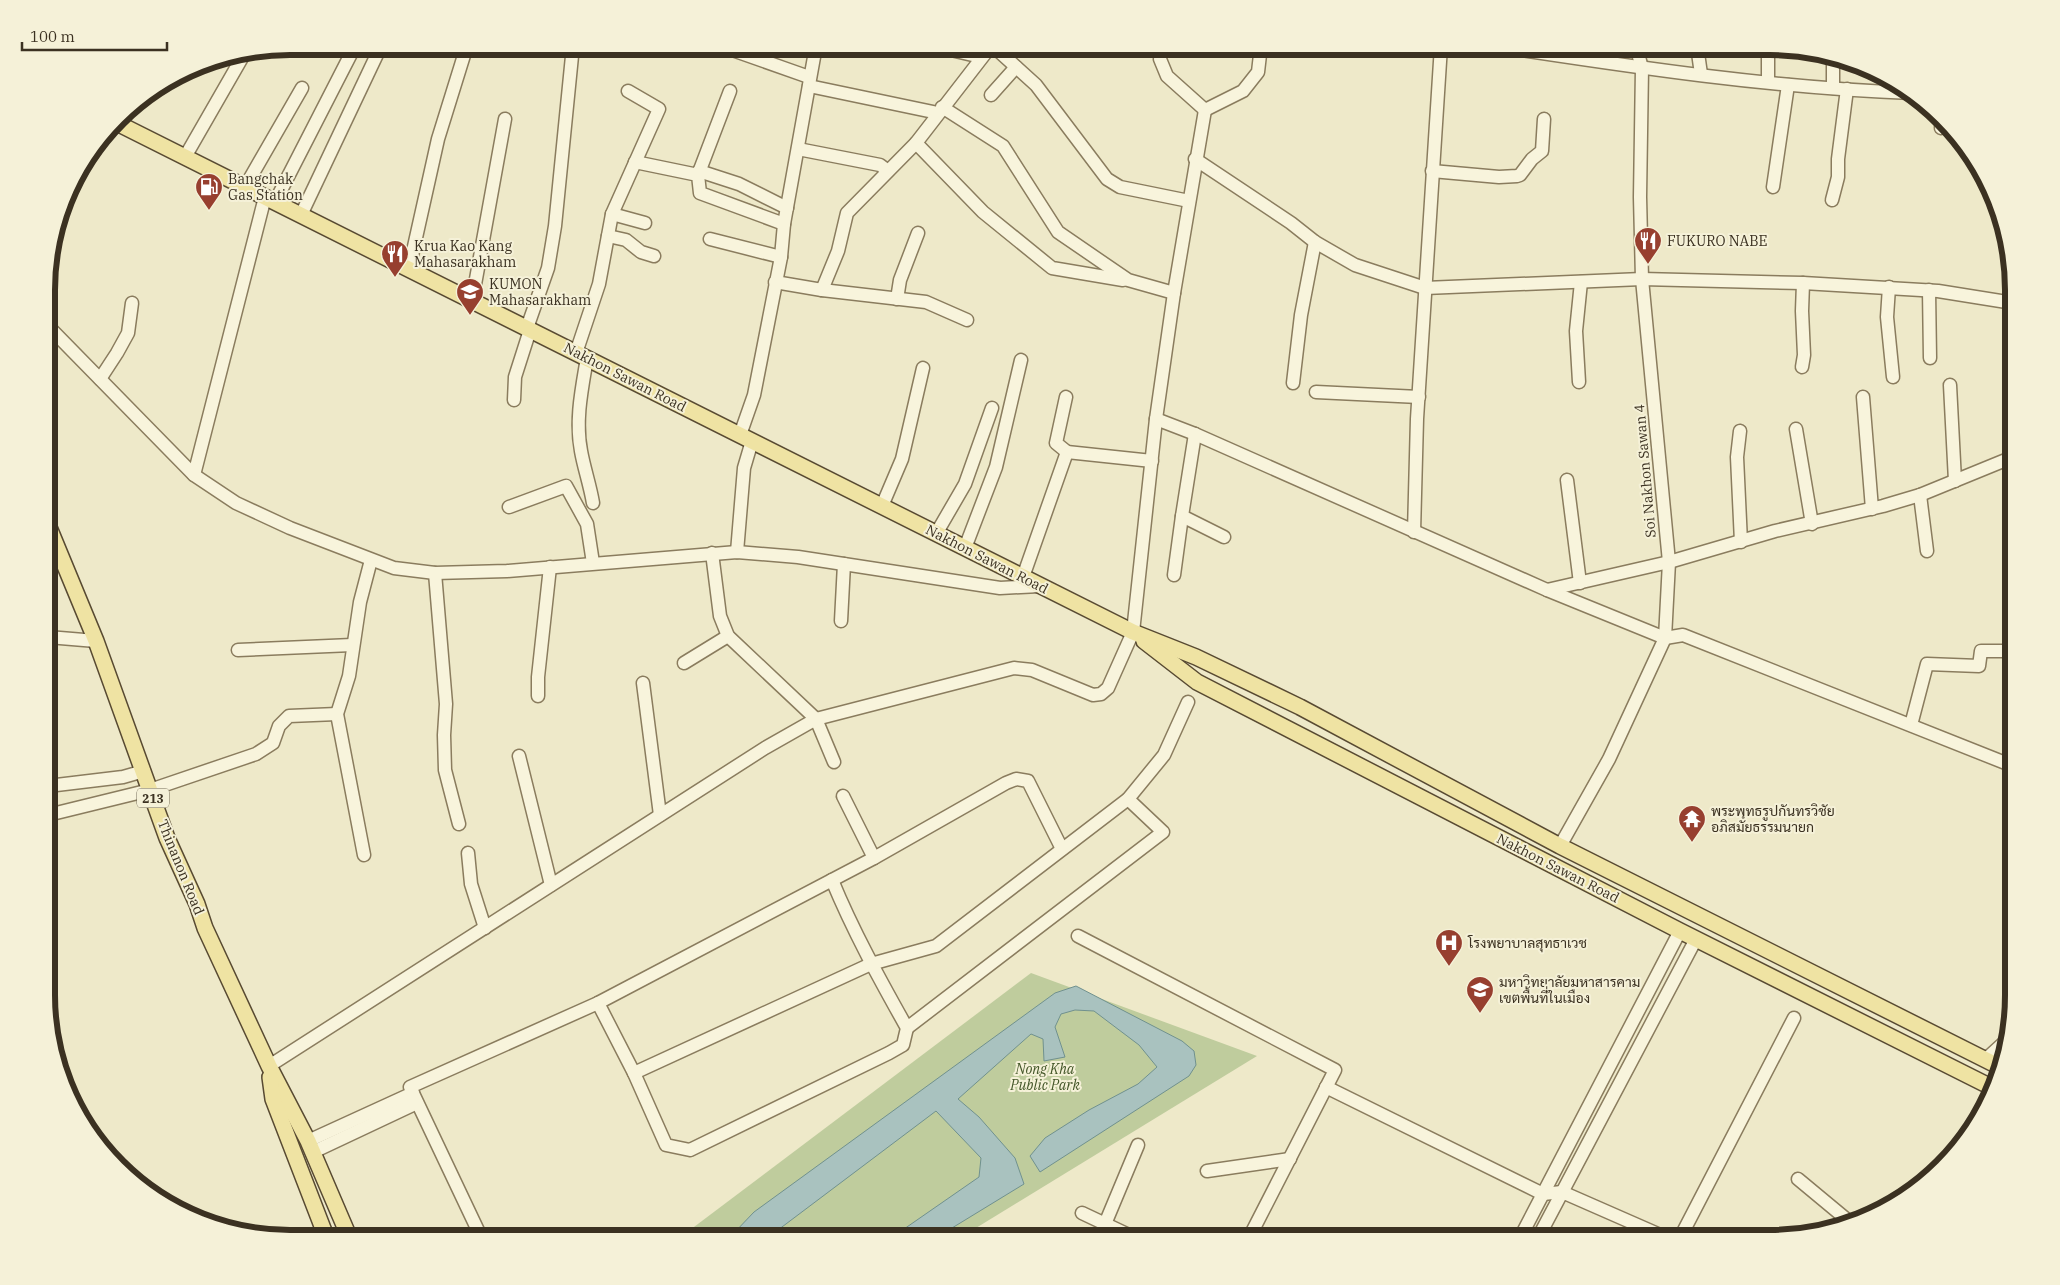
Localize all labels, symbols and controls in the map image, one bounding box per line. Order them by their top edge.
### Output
scale bar [22,20,168,52]
text: 100 m [30,27,75,46]
place label: Bangchak Gas Station [228,170,303,204]
fuel station icon: Bangchak Gas Station [194,172,224,211]
restaurant icon: FUKURO NABE [1633,226,1663,265]
place label: FUKURO NABE [1667,232,1768,250]
place label: Krua Kao Kang Mahasarakham [414,237,516,271]
restaurant icon: Krua Kao Kang Mahasarakham [380,239,410,278]
place label: KUMON Mahasarakham [489,275,591,309]
school or university icon: KUMON Mahasarakham [455,277,485,316]
street label: Nakhon Sawan Road [561,338,690,416]
street label: Soi Nakhon Sawan 4 [1630,403,1660,539]
street label: Nakhon Sawan Road [923,520,1052,598]
road number: 213 [137,788,169,808]
place label: พระพุทธรูปกันทรวิชัย อภิสมัยธรรมนายก [1711,802,1835,836]
temple icon: พระพุทธรูปกันทรวิชัย อภิสมัยธรรมนายก [1677,804,1707,843]
street label: Thinanon Road [154,817,208,918]
street label: Nakhon Sawan Road [1494,829,1623,907]
hospital icon: โรงพยาบาลสุทธาเวช [1434,928,1464,967]
place label: โรงพยาบาลสุทธาเวช [1467,934,1587,953]
place label: มหาวิทยาลัยมหาสารคาม เขตพื้นที่ในเมือง [1499,973,1640,1007]
school or university icon: มหาวิทยาลัยมหาสารคาม เขตพื้นที่ในเมือง [1465,975,1495,1014]
park label: Nong Kha Public Park [1009,1060,1080,1094]

